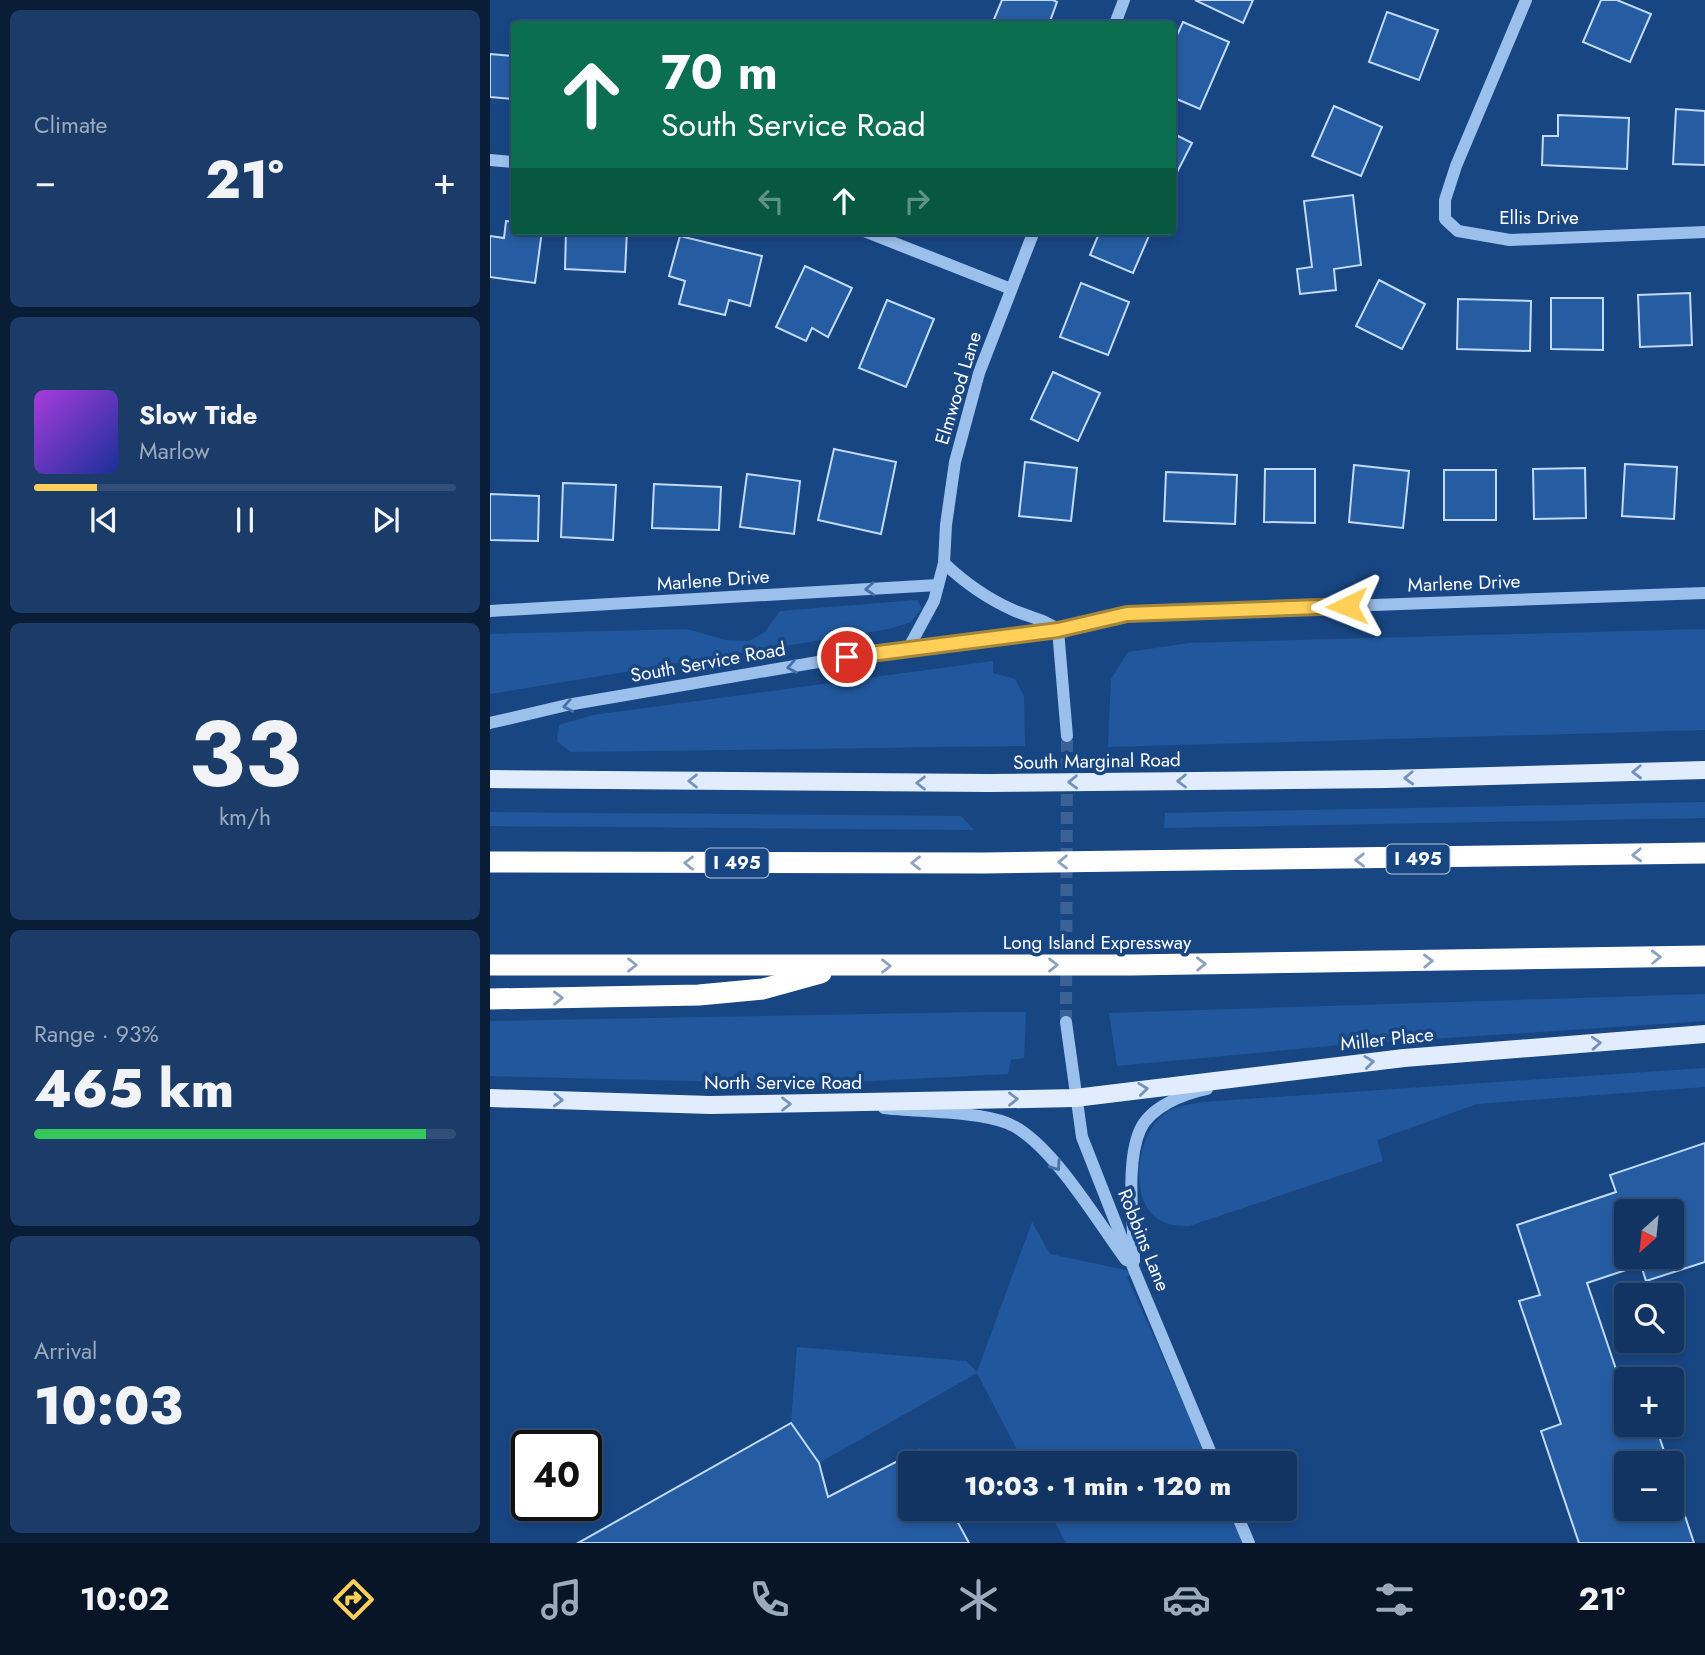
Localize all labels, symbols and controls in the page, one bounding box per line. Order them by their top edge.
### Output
text: 70 m [661,37,778,107]
icon: ahead [546,49,637,140]
text: South Service Road [661,102,926,148]
text: Climate [34,108,107,142]
text: 21° [205,142,284,218]
text: − [34,153,56,208]
text: + [433,153,456,208]
icon: left [752,182,790,220]
icon: ahead [825,182,863,220]
icon: right [898,182,936,220]
street label: Ellis Drive [1499,204,1579,231]
street label: Elmwood Lane [928,328,988,448]
text: Slow Tide [139,396,258,434]
text: Marlow [139,434,210,468]
icon: previous [85,501,123,539]
icon: pause [226,501,264,539]
icon: next [367,501,405,539]
street label: Marlene Drive [656,563,770,597]
street label: Marlene Drive [1407,568,1521,598]
position arrow [1310,569,1384,643]
one-way arrow [864,581,875,596]
pin [817,627,877,687]
street label: South Service Road [628,635,788,689]
icon: arrive [828,638,866,676]
one-way arrow [786,659,798,674]
text: 33 [188,689,302,820]
one-way arrow [562,697,574,712]
street label: South Marginal Road [1013,746,1181,776]
one-way arrow [1631,764,1642,779]
one-way arrow [1404,771,1415,786]
one-way arrow [1176,773,1187,789]
one-way arrow [688,774,699,789]
one-way arrow [1067,774,1078,790]
one-way arrow [915,775,926,791]
text: km/h [219,800,271,834]
road number: I 495 [1387,844,1450,874]
road number: I 495 [706,848,768,878]
one-way arrow [1631,848,1642,863]
one-way arrow [1355,852,1366,867]
one-way arrow [1057,854,1068,870]
one-way arrow [683,855,694,870]
one-way arrow [910,855,921,871]
street label: Long Island Expressway [1003,929,1192,956]
one-way arrow [1651,949,1661,965]
one-way arrow [1423,954,1434,969]
one-way arrow [1196,956,1206,972]
one-way arrow [627,957,637,973]
one-way arrow [1048,957,1059,973]
one-way arrow [882,958,892,974]
one-way arrow [553,990,564,1006]
text: Range · 93% [34,1017,159,1051]
street label: Miller Place [1339,1021,1435,1057]
one-way arrow [1590,1036,1601,1051]
text: 465 km [34,1051,234,1127]
one-way arrow [1363,1054,1375,1069]
street label: North Service Road [704,1069,862,1096]
one-way arrow [1137,1081,1149,1096]
one-way arrow [553,1092,564,1107]
one-way arrow [1008,1092,1019,1107]
one-way arrow [781,1096,791,1112]
one-way arrow [1048,1158,1060,1171]
street label: Robbins Lane [1111,1185,1177,1296]
north arrow [1614,1199,1684,1269]
map controls [1614,1199,1684,1521]
button: search [1614,1283,1684,1353]
text: Arrival [34,1334,97,1368]
button: + [1614,1367,1684,1437]
text: 10:03 [34,1368,183,1444]
speed limit sign: 40 [511,1430,602,1521]
button: − [1614,1451,1684,1521]
text: 10:03 · 1 min · 120 m [964,1467,1231,1505]
icon: directions [329,1575,378,1624]
icon: music [537,1575,586,1624]
icon: phone [745,1575,794,1624]
icon: climate [954,1575,1003,1624]
icon: car [1162,1575,1211,1624]
icon: filters [1370,1575,1419,1624]
text: 10:02 [80,1576,170,1622]
text: 21° [1579,1576,1625,1622]

